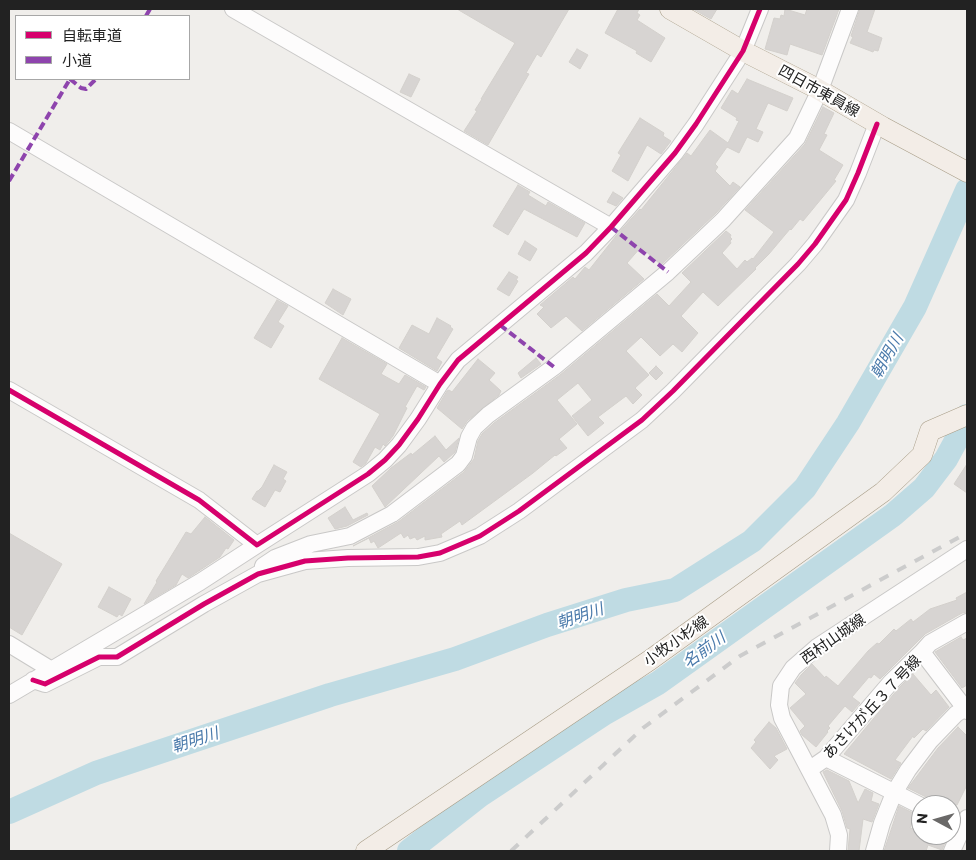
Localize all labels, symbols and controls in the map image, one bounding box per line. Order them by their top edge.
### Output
legend [15,15,190,80]
text: 自転車道 [62,26,122,44]
text: 小道 [62,51,92,69]
street label: 四日市東員線 [775,61,863,121]
water label: 朝明川 [867,330,907,382]
water label: 朝明川 [554,599,606,633]
street label: 西村山城線 [797,610,869,668]
street label: 小牧小杉線 [640,612,712,670]
water label: 名前川 [679,628,729,672]
street label: あさけが丘３７号線 [819,651,925,763]
water label: 朝明川 [169,723,221,757]
north arrow [911,795,961,845]
text: N [913,812,931,825]

